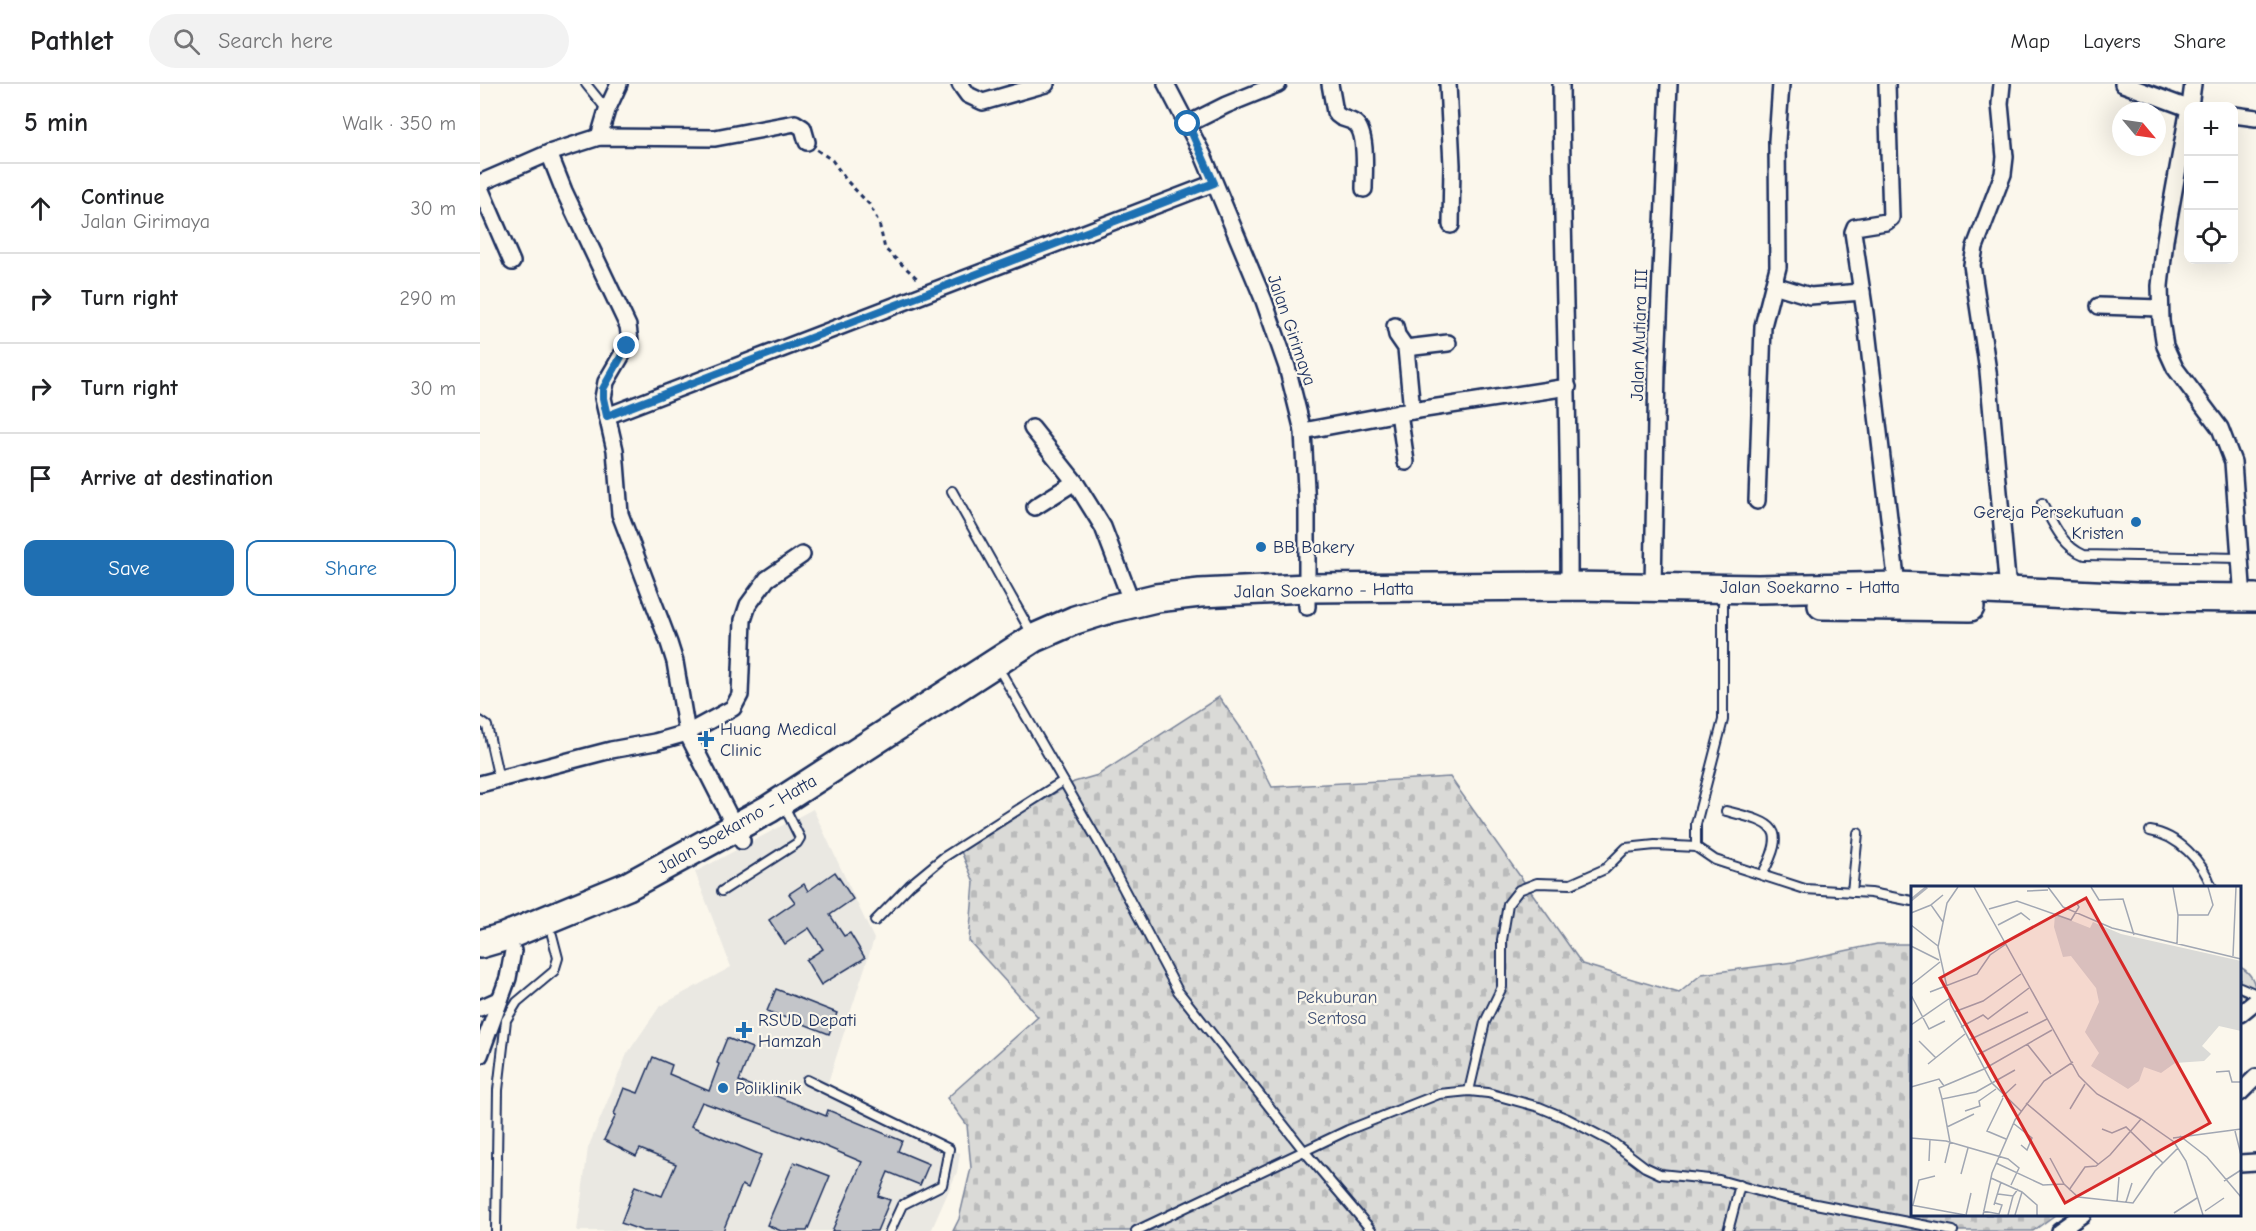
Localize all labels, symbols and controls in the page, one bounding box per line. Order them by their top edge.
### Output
search box [149,14,569,68]
text: Pathlet [30,25,113,57]
icon: search [170,25,203,58]
text: Search here [218,28,333,54]
text: Map [2011,29,2050,53]
text: Layers [2083,29,2141,53]
text: Share [2174,29,2226,53]
north arrow [2112,102,2166,156]
map controls [2184,102,2238,264]
button: + [2184,102,2238,156]
text: 5 min [24,108,88,138]
route start [1174,110,1200,136]
text: Walk · 350 m [342,112,456,135]
button: − [2184,156,2238,210]
text: Continue [81,184,164,210]
icon: ahead [24,192,57,225]
text: 30 m [410,197,456,220]
text: Jalan Girimaya [81,210,210,233]
button: locate [2184,210,2238,264]
street label: Jalan Mutiara III [1627,268,1652,402]
street label: Jalan Girimaya [1263,272,1320,388]
icon: right [24,282,57,315]
text: Turn right [81,285,178,311]
text: 290 m [400,287,456,310]
route end [613,332,639,358]
icon: right [24,372,57,405]
text: Turn right [81,375,178,401]
text: 30 m [410,377,456,400]
icon: arrive [24,462,57,495]
text: Arrive at destination [81,465,273,491]
place label: Gereja Persekutuan Kristen [1973,502,2124,544]
marker: Gereja Persekutuan Kristen [2129,515,2143,529]
place label: BB Bakery [1273,537,1355,558]
button: Save [24,540,234,596]
button: Share [246,540,456,596]
marker: BB Bakery [1254,540,1268,554]
street label: Jalan Soekarno - Hatta [1720,577,1900,598]
street label: Jalan Soekarno - Hatta [1234,578,1414,603]
place label: Huang Medical Clinic [720,719,837,761]
marker: Huang Medical Clinic [697,730,715,748]
street label: Jalan Soekarno - Hatta [654,770,820,879]
inset map [1911,886,2241,1216]
park label: Pekuburan Sentosa [1296,987,1378,1029]
place label: RSUD Depati Hamzah [758,1010,857,1052]
marker: RSUD Depati Hamzah [735,1021,753,1039]
place label: Poliklinik [735,1078,802,1099]
marker: Poliklinik [716,1081,730,1095]

